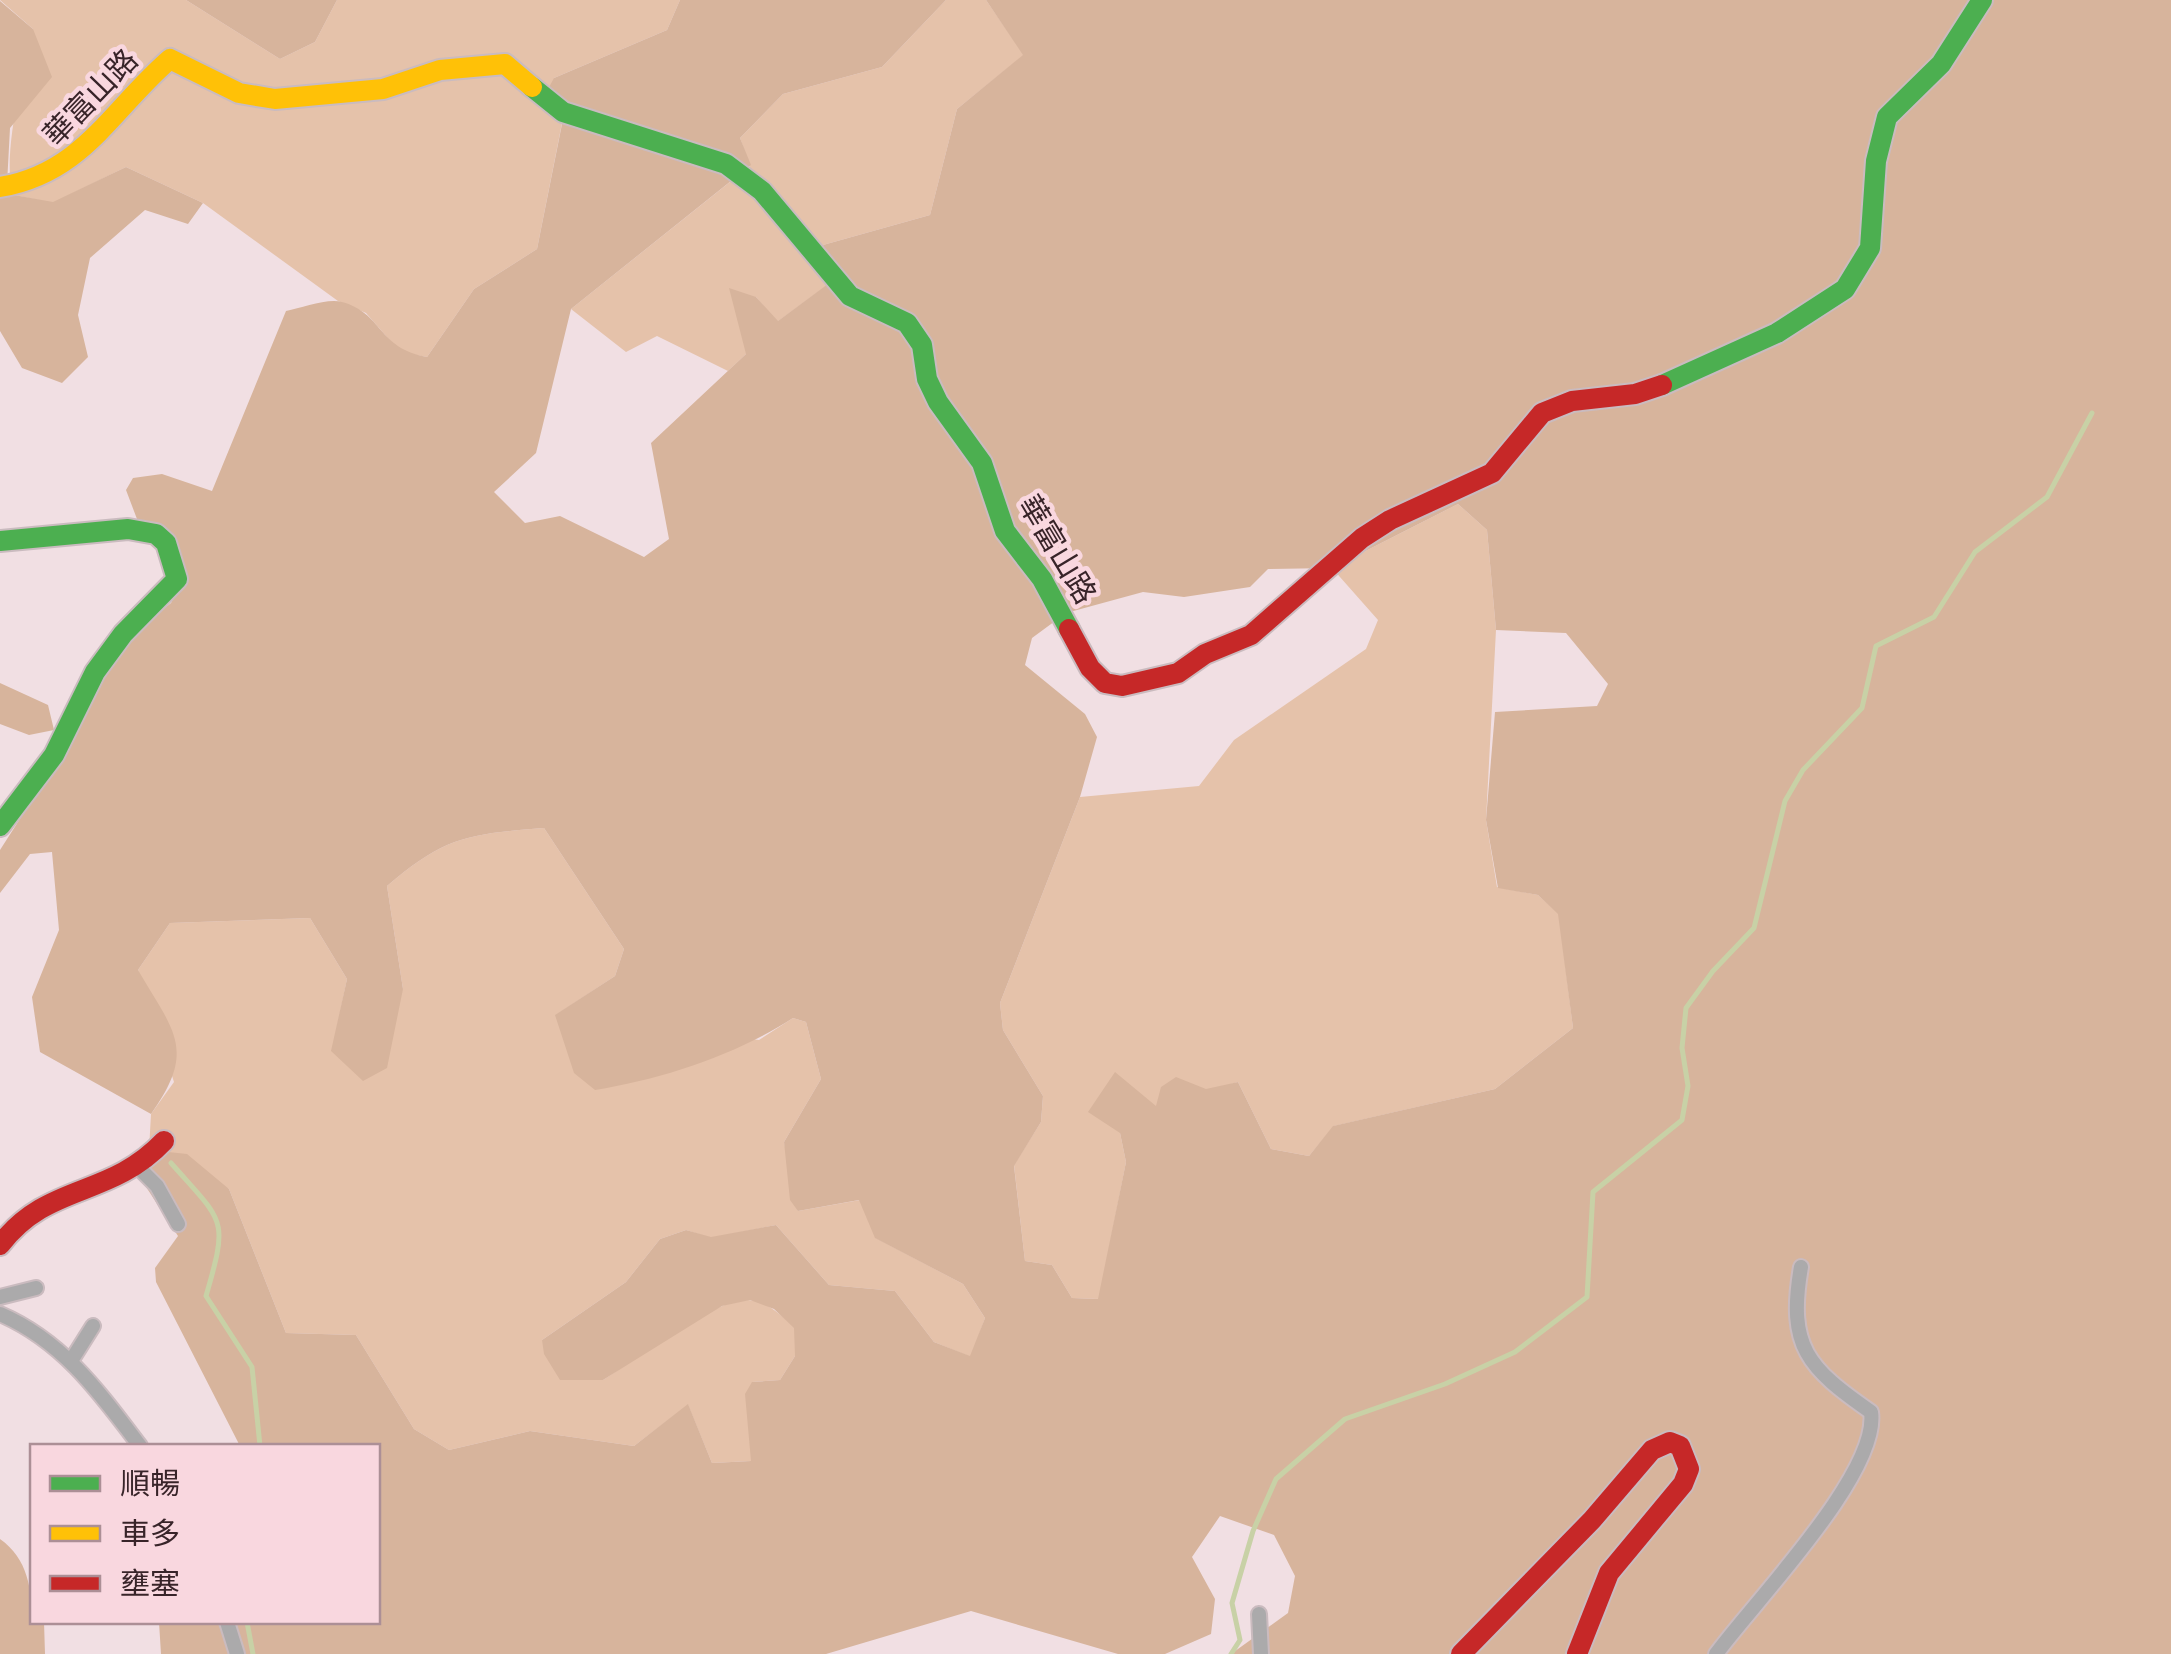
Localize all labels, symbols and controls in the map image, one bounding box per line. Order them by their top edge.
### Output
street label: 華富山路 [34,40,146,154]
street label: 華富山路 [1010,487,1106,611]
legend [30,1444,380,1624]
text: 順暢 [120,1463,180,1503]
text: 車多 [120,1513,180,1553]
text: 壅塞 [120,1563,180,1603]

